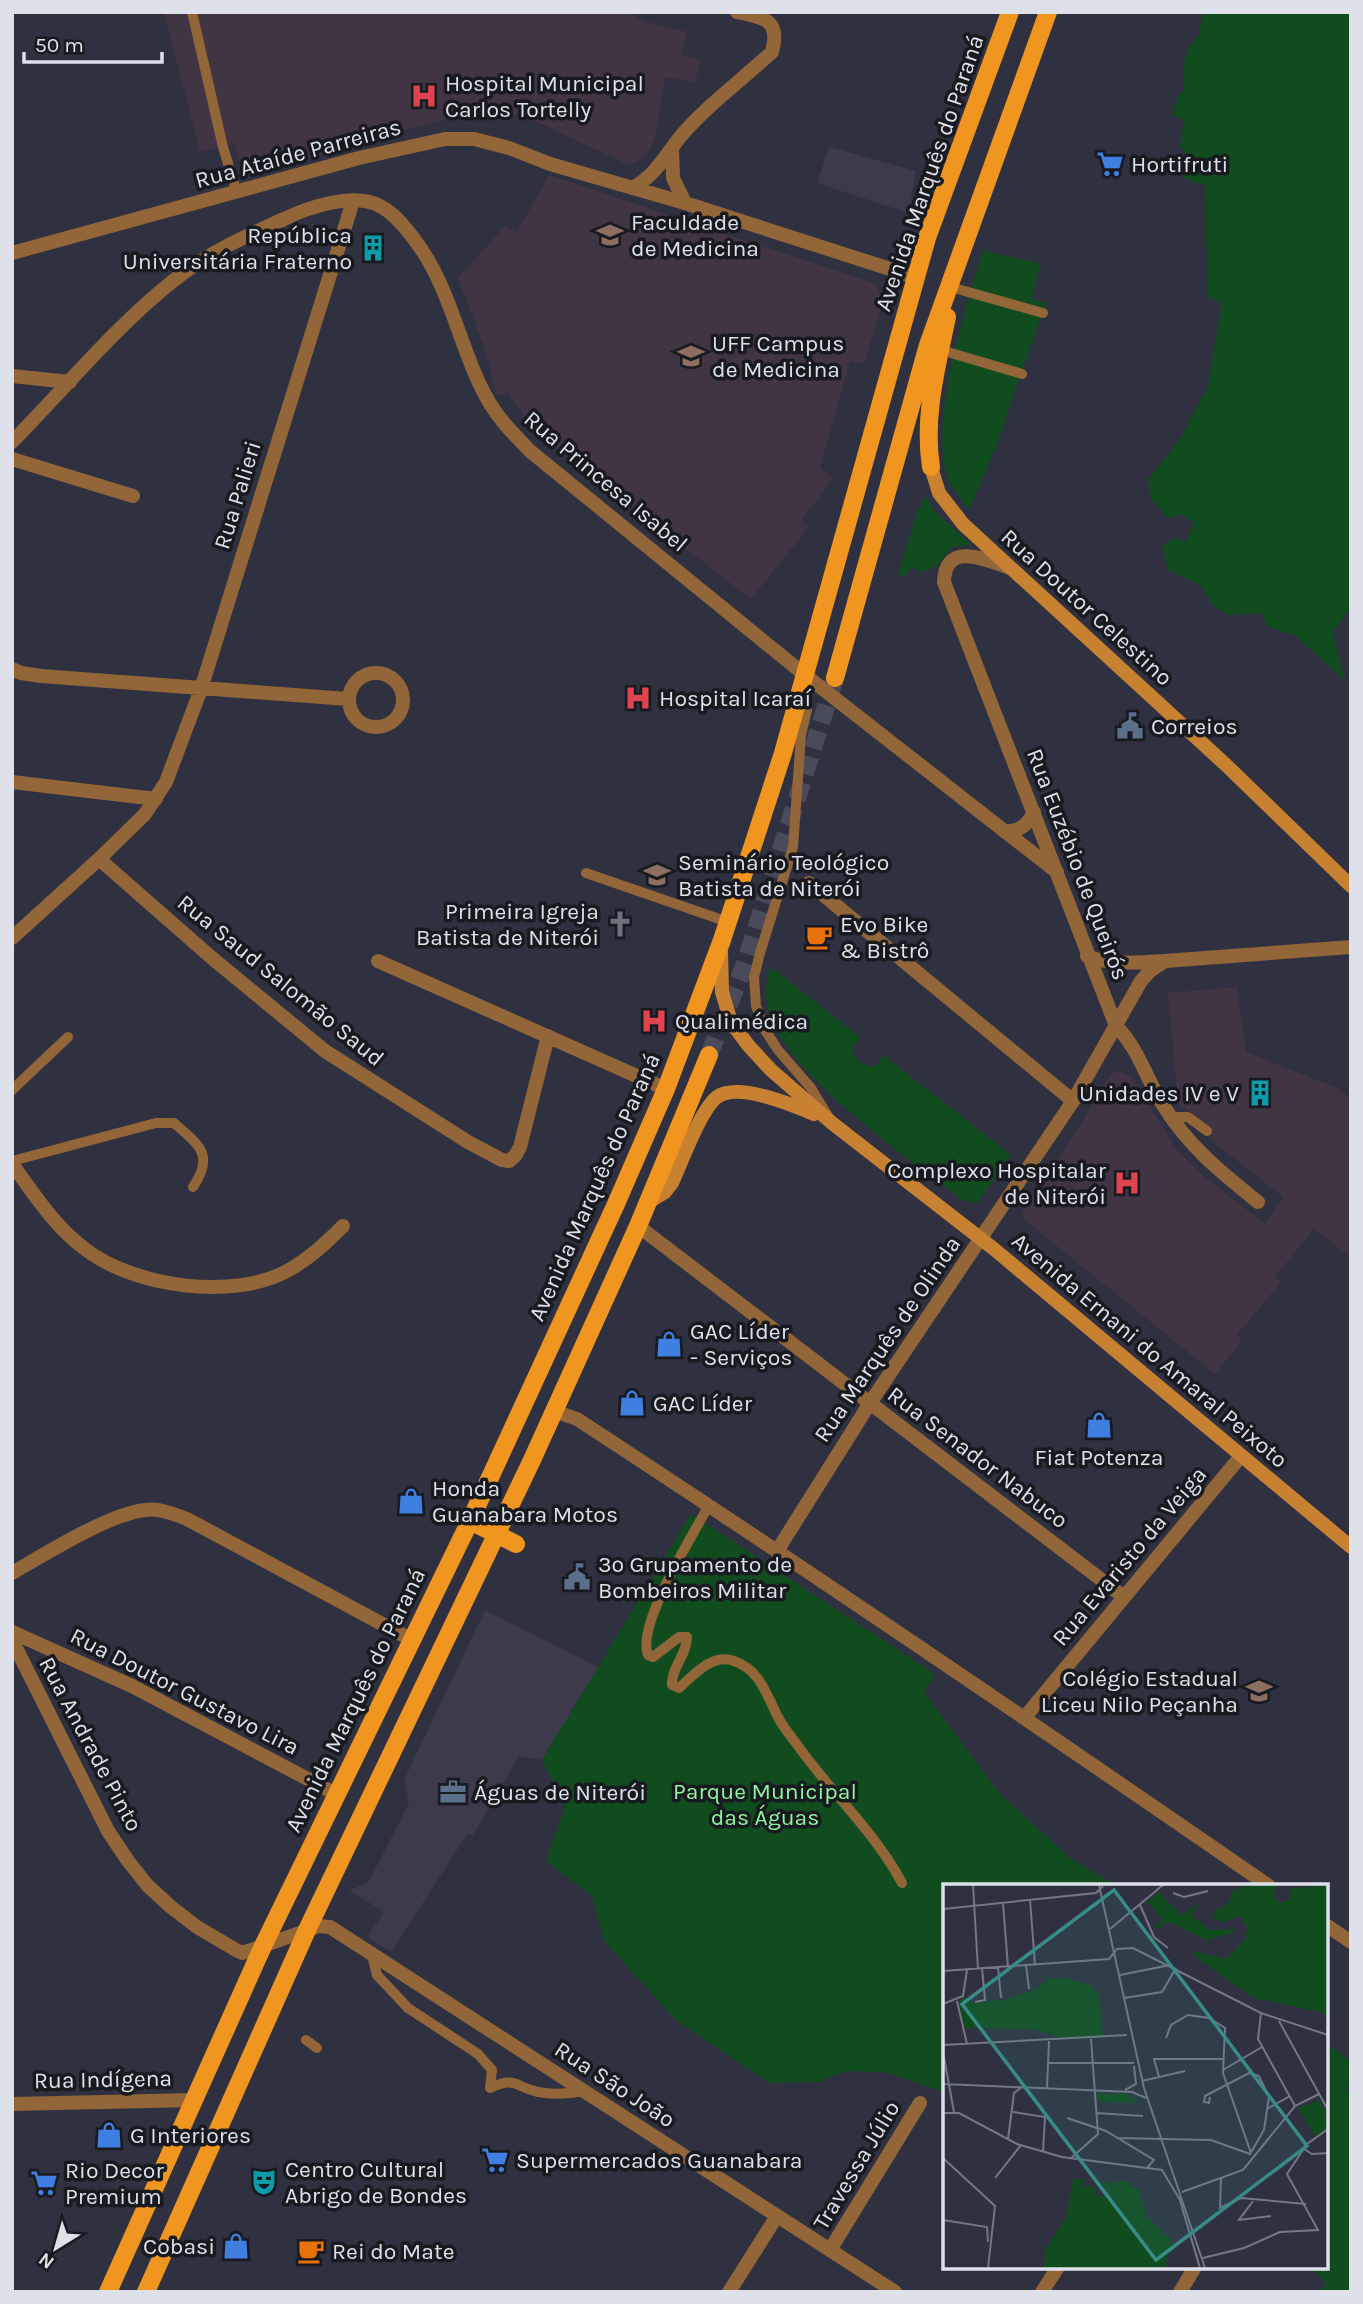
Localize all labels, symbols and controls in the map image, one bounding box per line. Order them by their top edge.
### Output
scale bar [24,21,163,65]
street label: Avenida Marquês do Paraná [869,32,989,315]
text: 50 m [35,33,84,57]
place label: Hospital Municipal Carlos Tortelly [445,70,644,123]
hospital icon: Hospital Municipal Carlos Tortelly [409,81,439,111]
street label: Rua Ataíde Parreiras [192,113,404,194]
supermarket icon: Hortifruti [1095,149,1125,179]
place label: Hortifruti [1131,151,1228,178]
place label: Faculdade de Medicina [631,209,759,262]
school or university icon: Faculdade de Medicina [595,220,625,250]
place label: República Universitária Fraterno [123,222,352,275]
building icon: República Universitária Fraterno [358,233,388,263]
place label: UFF Campus de Medicina [712,330,844,383]
school or university icon: UFF Campus de Medicina [676,341,706,371]
street label: Rua Princesa Isabel [519,405,693,558]
street label: Rua Palieri [208,438,267,553]
street label: Rua Doutor Celestino [996,523,1178,691]
hospital icon: Hospital Icaraí [623,683,653,713]
place label: Hospital Icaraí [659,685,811,712]
public building icon: Correios [1115,711,1145,741]
place label: Correios [1151,713,1238,740]
street label: Rua Euzébio de Queirós [1021,745,1134,984]
place label: Seminário Teológico Batista de Niterói [678,849,889,902]
school or university icon: Seminário Teológico Batista de Niterói [642,860,672,890]
street label: Rua Saud Salomão Saud [172,889,389,1072]
place label: Primeira Igreja Batista de Niterói [416,898,599,951]
church icon: Primeira Igreja Batista de Niterói [605,909,635,939]
place label: Evo Bike & Bistrô [840,911,929,964]
cafe icon: Evo Bike & Bistrô [804,922,834,952]
hospital icon: Qualimédica [639,1006,669,1036]
place label: Qualimédica [675,1008,808,1035]
street label: Avenida Marquês do Paraná [523,1049,666,1325]
building icon: Unidades IV e V [1245,1078,1275,1108]
place label: Unidades IV e V [1079,1080,1239,1107]
place label: Complexo Hospitalar de Niterói [887,1157,1107,1210]
hospital icon: Complexo Hospitalar de Niterói [1112,1168,1142,1198]
street label: Avenida Ernani do Amaral Peixoto [1006,1227,1293,1474]
street label: Rua Marquês de Olinda [808,1231,966,1447]
place label: GAC Líder - Serviços [690,1318,792,1371]
shop icon: GAC Líder - Serviços [654,1329,684,1359]
street label: Rua Senador Nabuco [882,1381,1073,1534]
shop icon: GAC Líder [617,1388,647,1418]
place label: GAC Líder [653,1390,753,1417]
shop icon: Fiat Potenza [1084,1410,1114,1440]
place label: Fiat Potenza [1035,1444,1163,1471]
street label: Rua Evaristo da Veiga [1047,1461,1212,1651]
place label: Honda Guanabara Motos [432,1475,618,1528]
shop icon: Honda Guanabara Motos [396,1486,426,1516]
place label: 3º Grupamento de Bombeiros Militar [598,1551,792,1604]
public building icon: 3º Grupamento de Bombeiros Militar [562,1562,592,1592]
street label: Avenida Marquês do Paraná [280,1564,431,1837]
street label: Rua Doutor Gustavo Lira [66,1622,304,1761]
street label: Rua Andrade Pinto [33,1653,148,1836]
place label: Colégio Estadual Liceu Nilo Peçanha [1041,1665,1238,1718]
school or university icon: Colégio Estadual Liceu Nilo Peçanha [1244,1676,1274,1706]
office icon: Águas de Niterói [438,1777,468,1807]
park label: Parque Municipal das Águas [673,1778,857,1831]
place label: Águas de Niterói [474,1779,646,1806]
inset map [943,1884,1328,2269]
street label: Rua São João [550,2036,680,2133]
street label: Rua Indígena [34,2065,172,2094]
street label: Travessa Júlio [807,2096,905,2235]
shop icon: G Interiores [94,2120,124,2150]
place label: G Interiores [130,2122,251,2149]
supermarket icon: Supermercados Guanabara [480,2145,510,2175]
place label: Supermercados Guanabara [516,2147,803,2174]
place label: Centro Cultural Abrigo de Bondes [285,2156,467,2209]
place label: Rio Decor Premium [65,2157,164,2210]
theatre icon: Centro Cultural Abrigo de Bondes [249,2167,279,2197]
supermarket icon: Rio Decor Premium [29,2168,59,2198]
north arrow [21,2213,91,2283]
shop icon: Cobasi [221,2231,251,2261]
place label: Cobasi [143,2233,215,2260]
cafe icon: Rei do Mate [296,2236,326,2266]
place label: Rei do Mate [332,2238,454,2265]
text: N [34,2248,58,2274]

